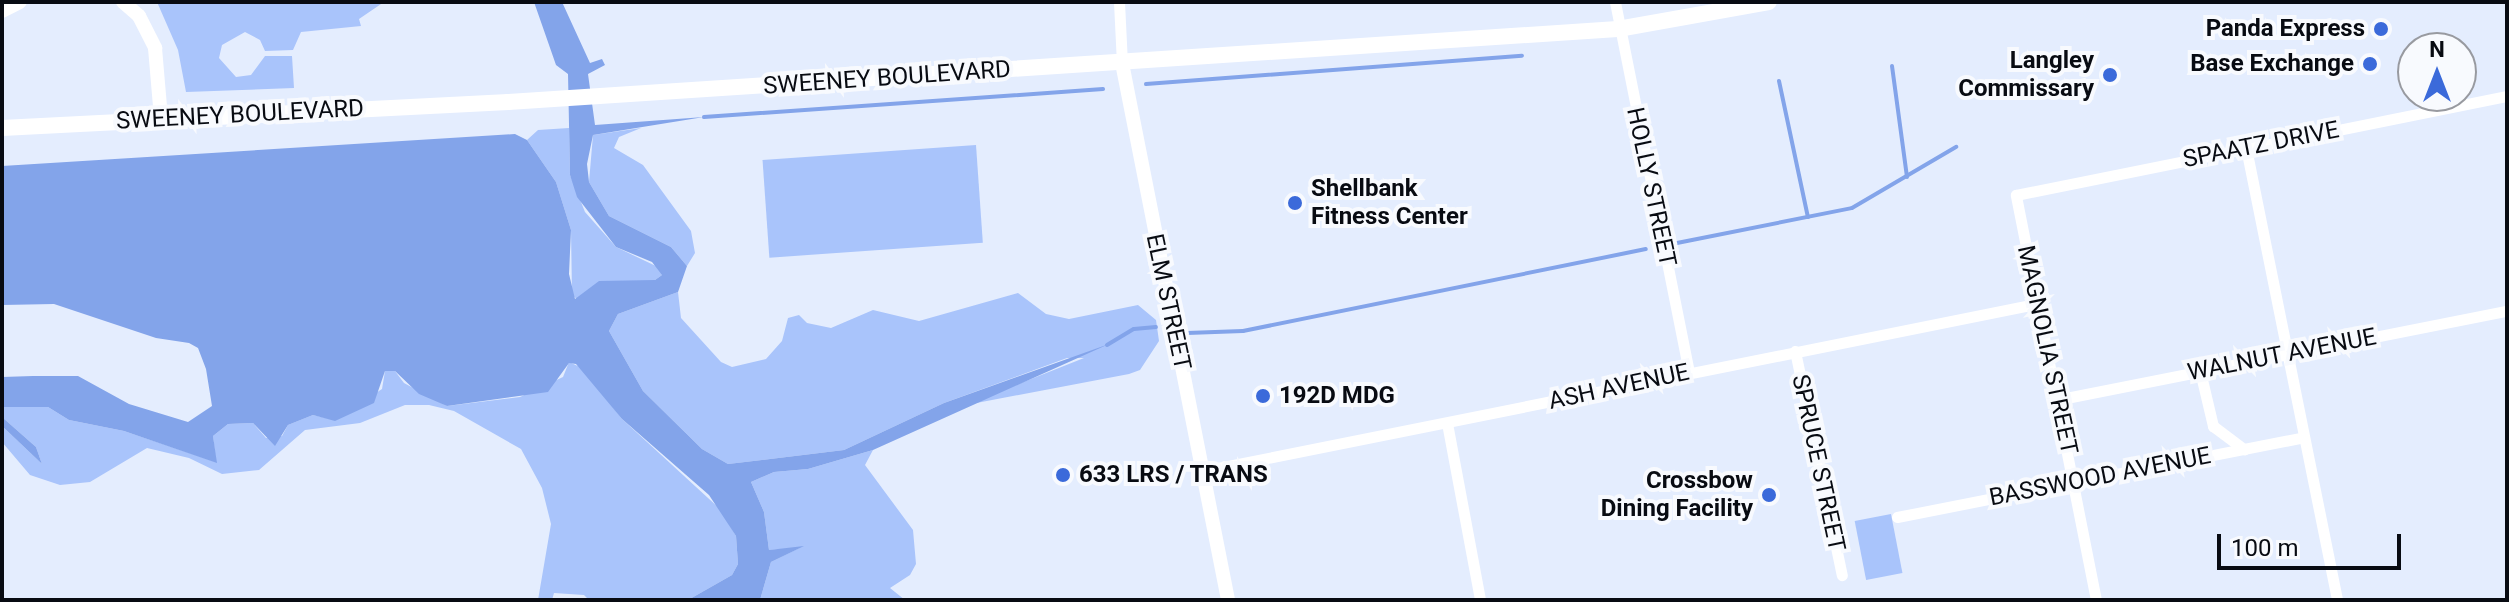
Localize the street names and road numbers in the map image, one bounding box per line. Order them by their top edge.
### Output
street label: SWEENEY BOULEVARD [762,55,1012,101]
street label: SWEENEY BOULEVARD [115,94,365,136]
street label: HOLLY STREET [1620,105,1682,269]
street label: SPAATZ DRIVE [2181,116,2341,174]
street label: ELM STREET [1139,231,1197,373]
street label: MAGNOLIA STREET [2011,243,2083,457]
street label: WALNUT AVENUE [2185,323,2379,387]
street label: ASH AVENUE [1546,358,1692,416]
street label: SPRUCE STREET [1785,372,1851,554]
street label: BASSWOOD AVENUE [1987,441,2213,513]

